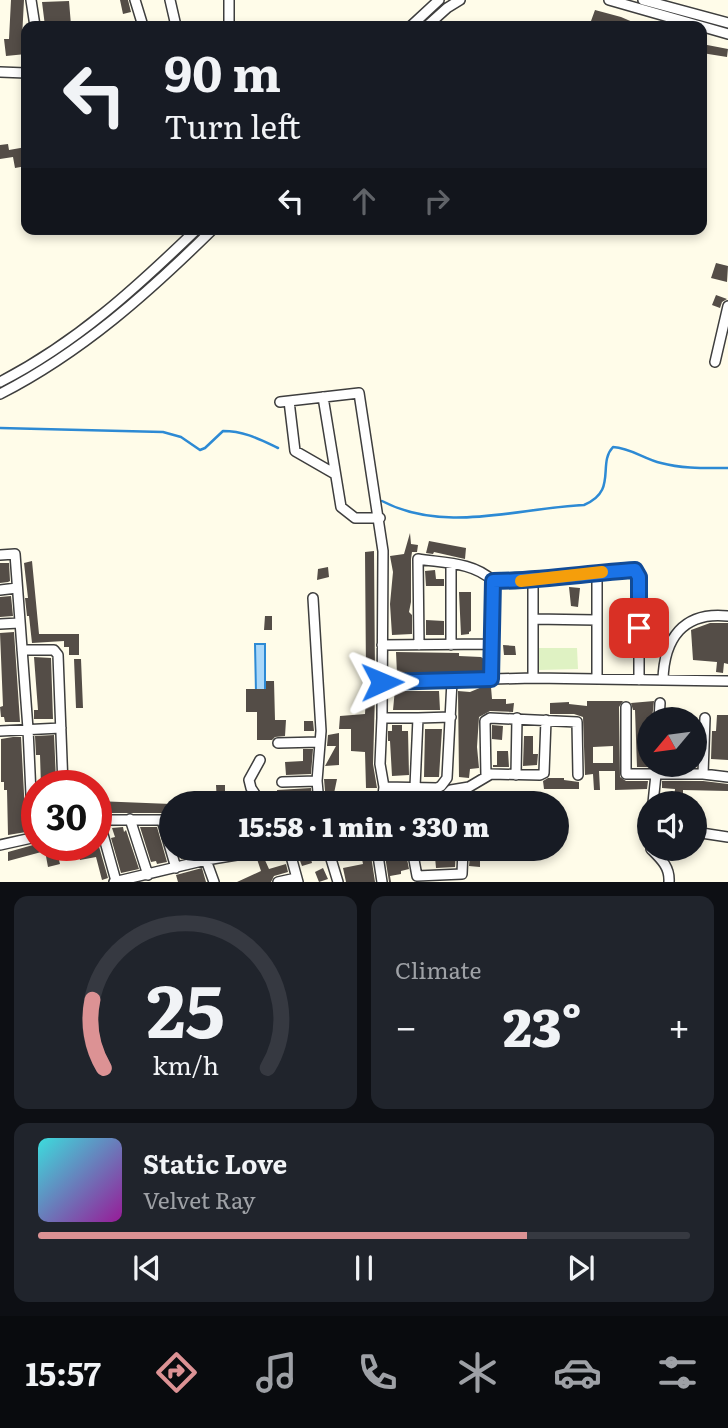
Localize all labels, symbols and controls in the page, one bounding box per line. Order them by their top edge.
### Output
text: 90 m [164,34,281,107]
icon: left [49,49,140,140]
text: Turn left [164,101,301,149]
icon: left [272,182,310,220]
icon: ahead [345,182,383,220]
icon: right [418,182,456,220]
pin [609,598,669,658]
icon: arrive [620,609,658,647]
position arrow [345,645,419,719]
north arrow [637,707,707,777]
map controls [637,707,707,861]
speed limit sign: 30 [21,770,112,861]
button: sound [637,791,707,861]
text: 15:58 · 1 min · 330 m [239,806,489,845]
text: Climate [395,952,481,986]
text: 25 [146,953,225,1061]
text: 23° [503,986,582,1063]
text: − [395,996,417,1053]
text: + [668,996,690,1053]
text: km/h [152,1046,219,1083]
text: Static Love [143,1143,287,1182]
text: Velvet Ray [143,1182,255,1216]
icon: previous [128,1249,166,1287]
icon: pause [345,1249,383,1287]
icon: next [562,1249,600,1287]
text: 15:57 [26,1348,101,1396]
icon: directions [152,1348,201,1397]
icon: music [252,1348,301,1397]
icon: phone [353,1348,402,1397]
icon: climate [453,1348,502,1397]
icon: car [553,1348,602,1397]
icon: filters [653,1348,702,1397]

